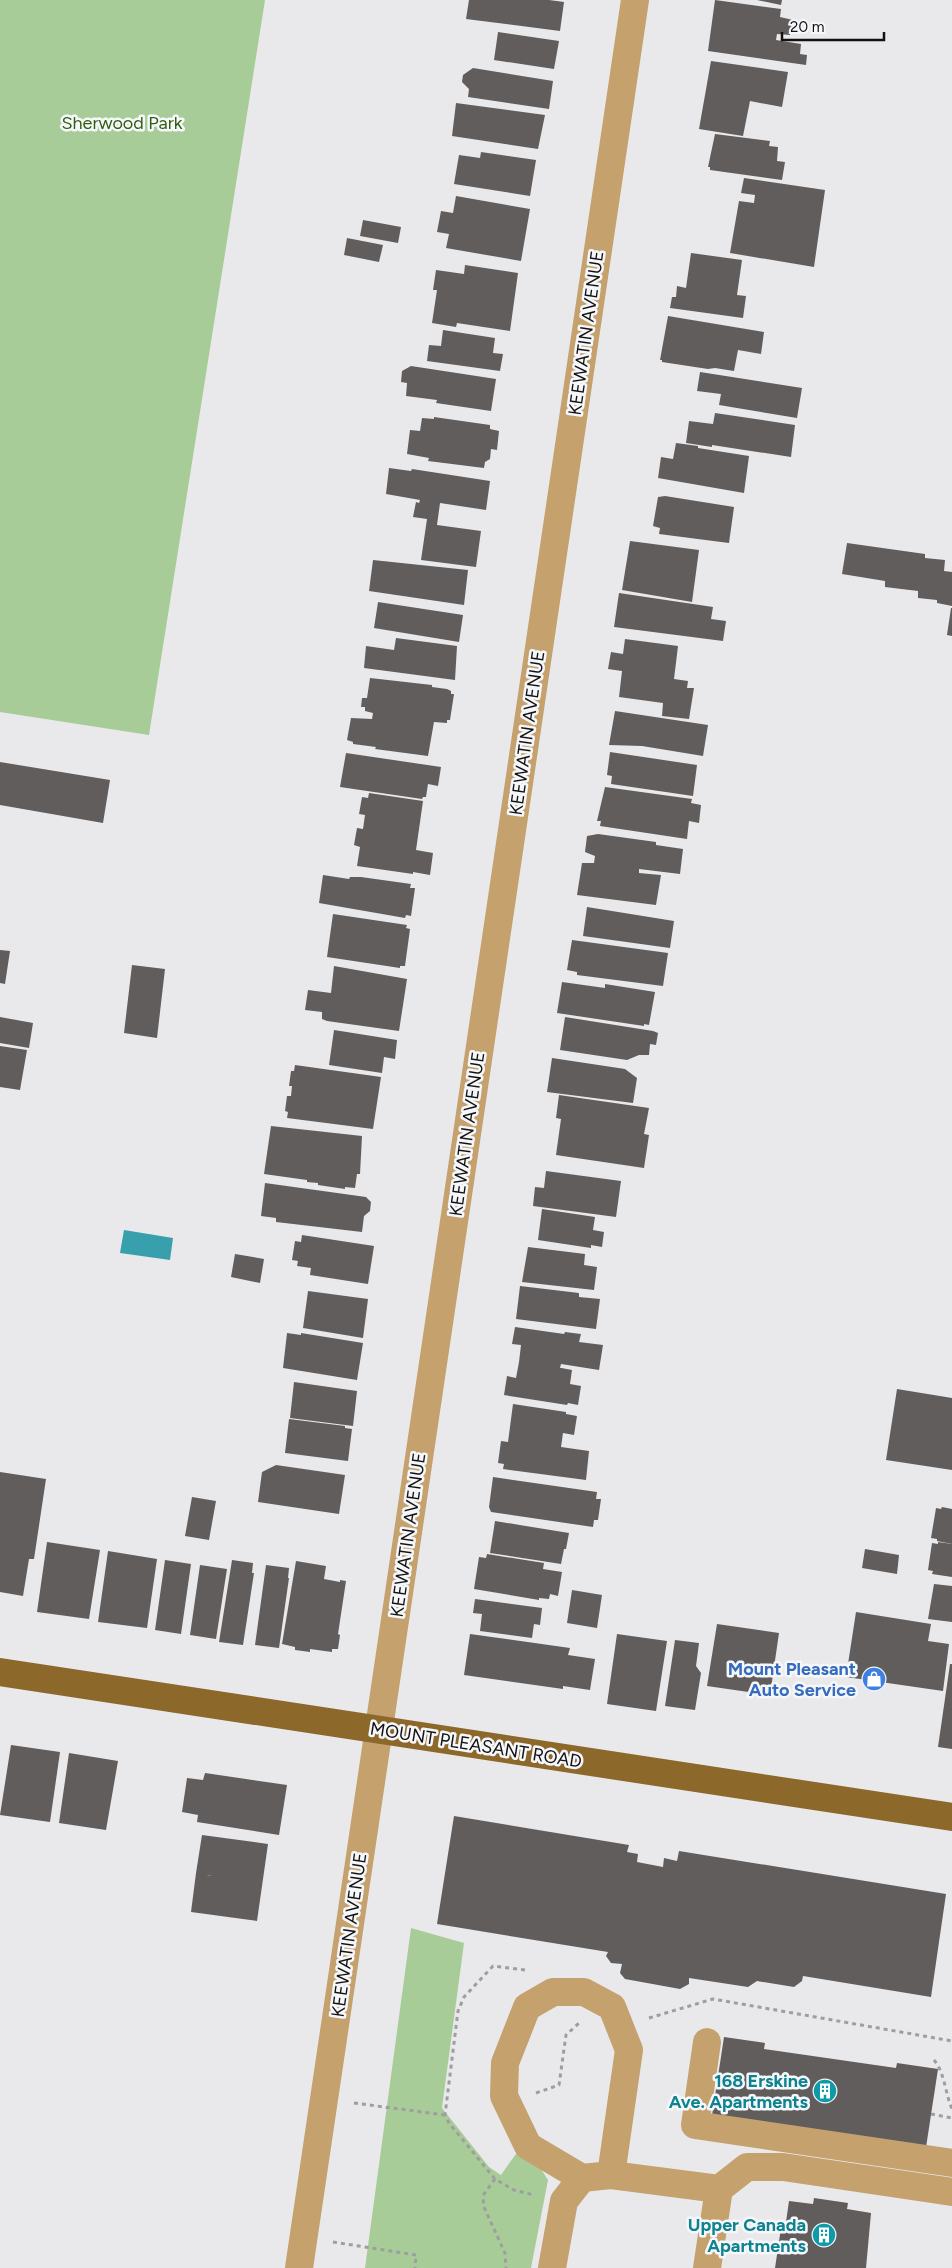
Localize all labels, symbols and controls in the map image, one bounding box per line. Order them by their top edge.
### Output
scale bar [782,10,884,42]
text: 20 m [790,18,824,36]
park label: Sherwood Park [61,112,183,134]
street label: KEEWATIN AVENUE [564,249,608,417]
street label: KEEWATIN AVENUE [505,649,549,817]
street label: KEEWATIN AVENUE [445,1050,489,1218]
street label: KEEWATIN AVENUE [386,1451,430,1619]
place label: Mount Pleasant Auto Service [728,1658,856,1701]
shop icon: Mount Pleasant Auto Service [861,1666,887,1692]
street label: MOUNT PLEASANT ROAD [368,1717,584,1773]
street label: KEEWATIN AVENUE [327,1851,371,2019]
place label: 168 Erskine Ave. Apartments [669,2070,809,2113]
building icon: 168 Erskine Ave. Apartments [812,2078,838,2104]
place label: Upper Canada Apartments [688,2214,807,2257]
building icon: Upper Canada Apartments [811,2222,837,2248]

